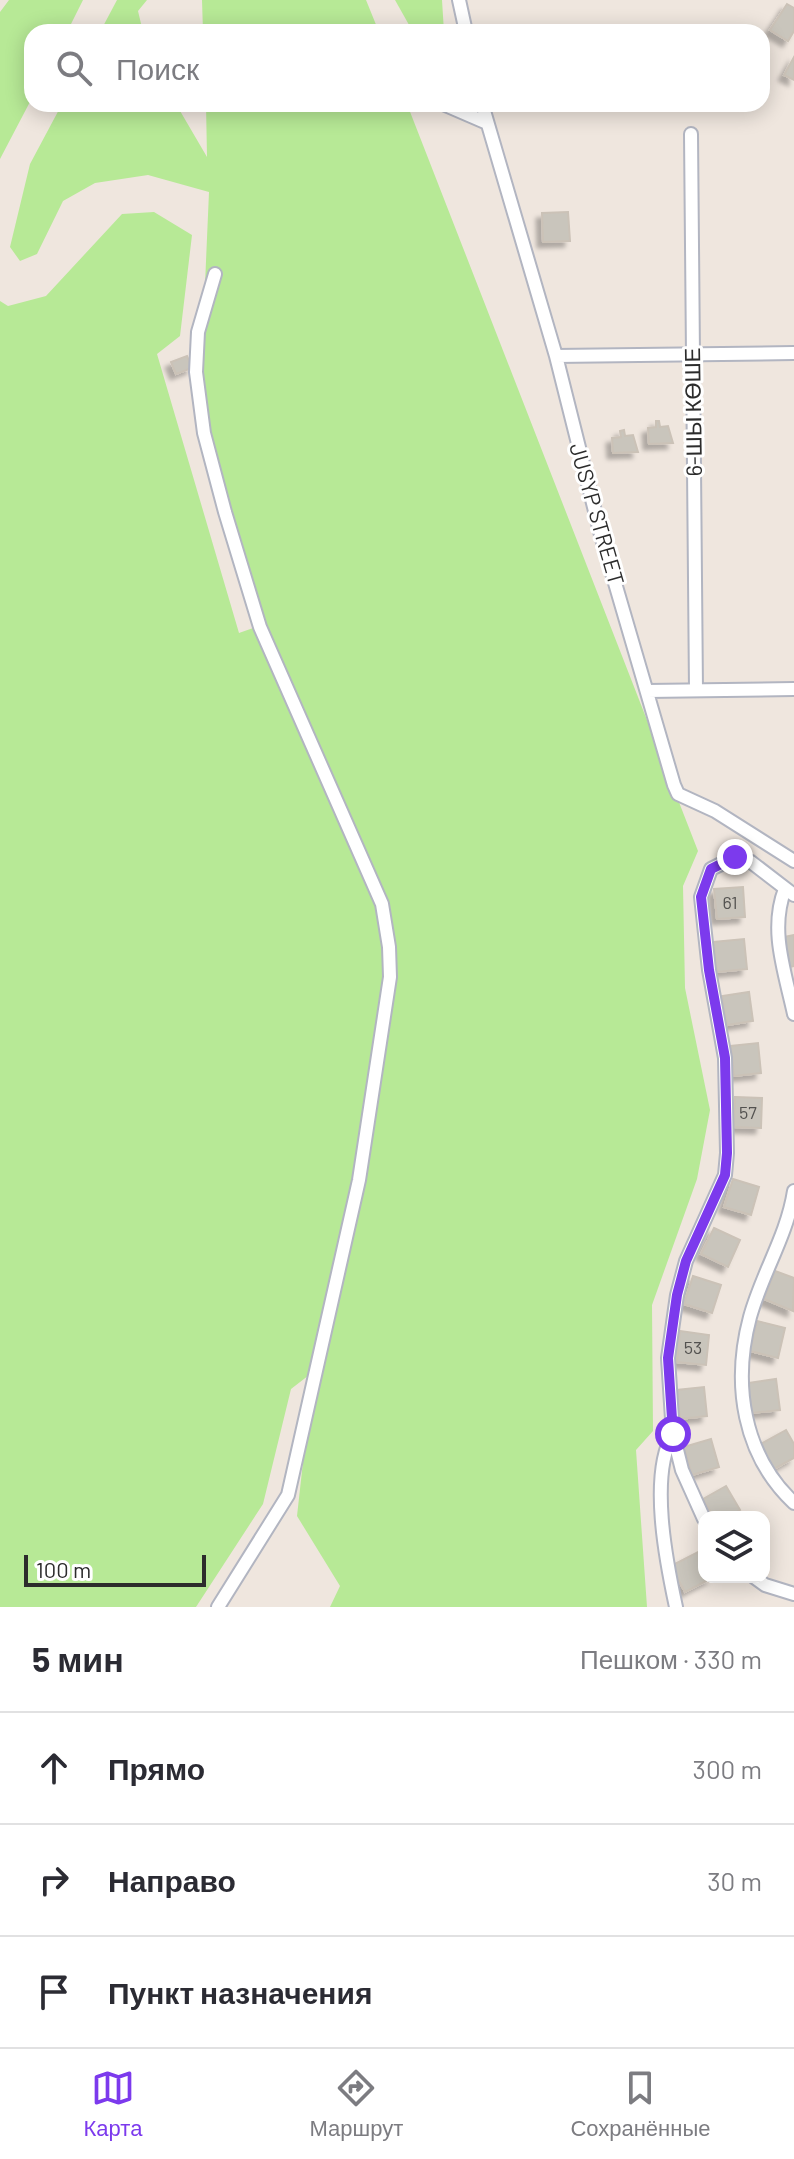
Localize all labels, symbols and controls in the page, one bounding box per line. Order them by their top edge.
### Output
search box [24,24,770,112]
icon: search [52,46,96,90]
text: Поиск [116,50,199,86]
street label: 6-ШЫ КӨШЕ [678,347,706,477]
street label: JUSYP STREET [565,440,631,588]
route end [717,839,753,875]
house number: 61 [722,891,738,913]
house number: 57 [739,1101,757,1123]
house number: 53 [684,1336,702,1358]
route start [655,1416,691,1452]
map controls [698,1511,770,1583]
button: layers [698,1511,770,1583]
scale bar [24,1551,206,1587]
text: 100 m [36,1556,91,1582]
text: 5 мин [32,1638,124,1679]
text: Пешком · 330 m [580,1643,762,1674]
icon: ahead [32,1746,76,1790]
text: Прямо [108,1750,205,1786]
text: 300 m [693,1753,762,1784]
icon: right [32,1858,76,1902]
text: Направо [108,1862,236,1898]
text: 30 m [707,1865,762,1896]
icon: arrive [32,1970,76,2014]
text: Пункт назначения [108,1974,372,2010]
tab: Карта [84,2066,142,2142]
tab: Маршрут [310,2066,403,2142]
tab: Сохранённые [570,2066,710,2142]

